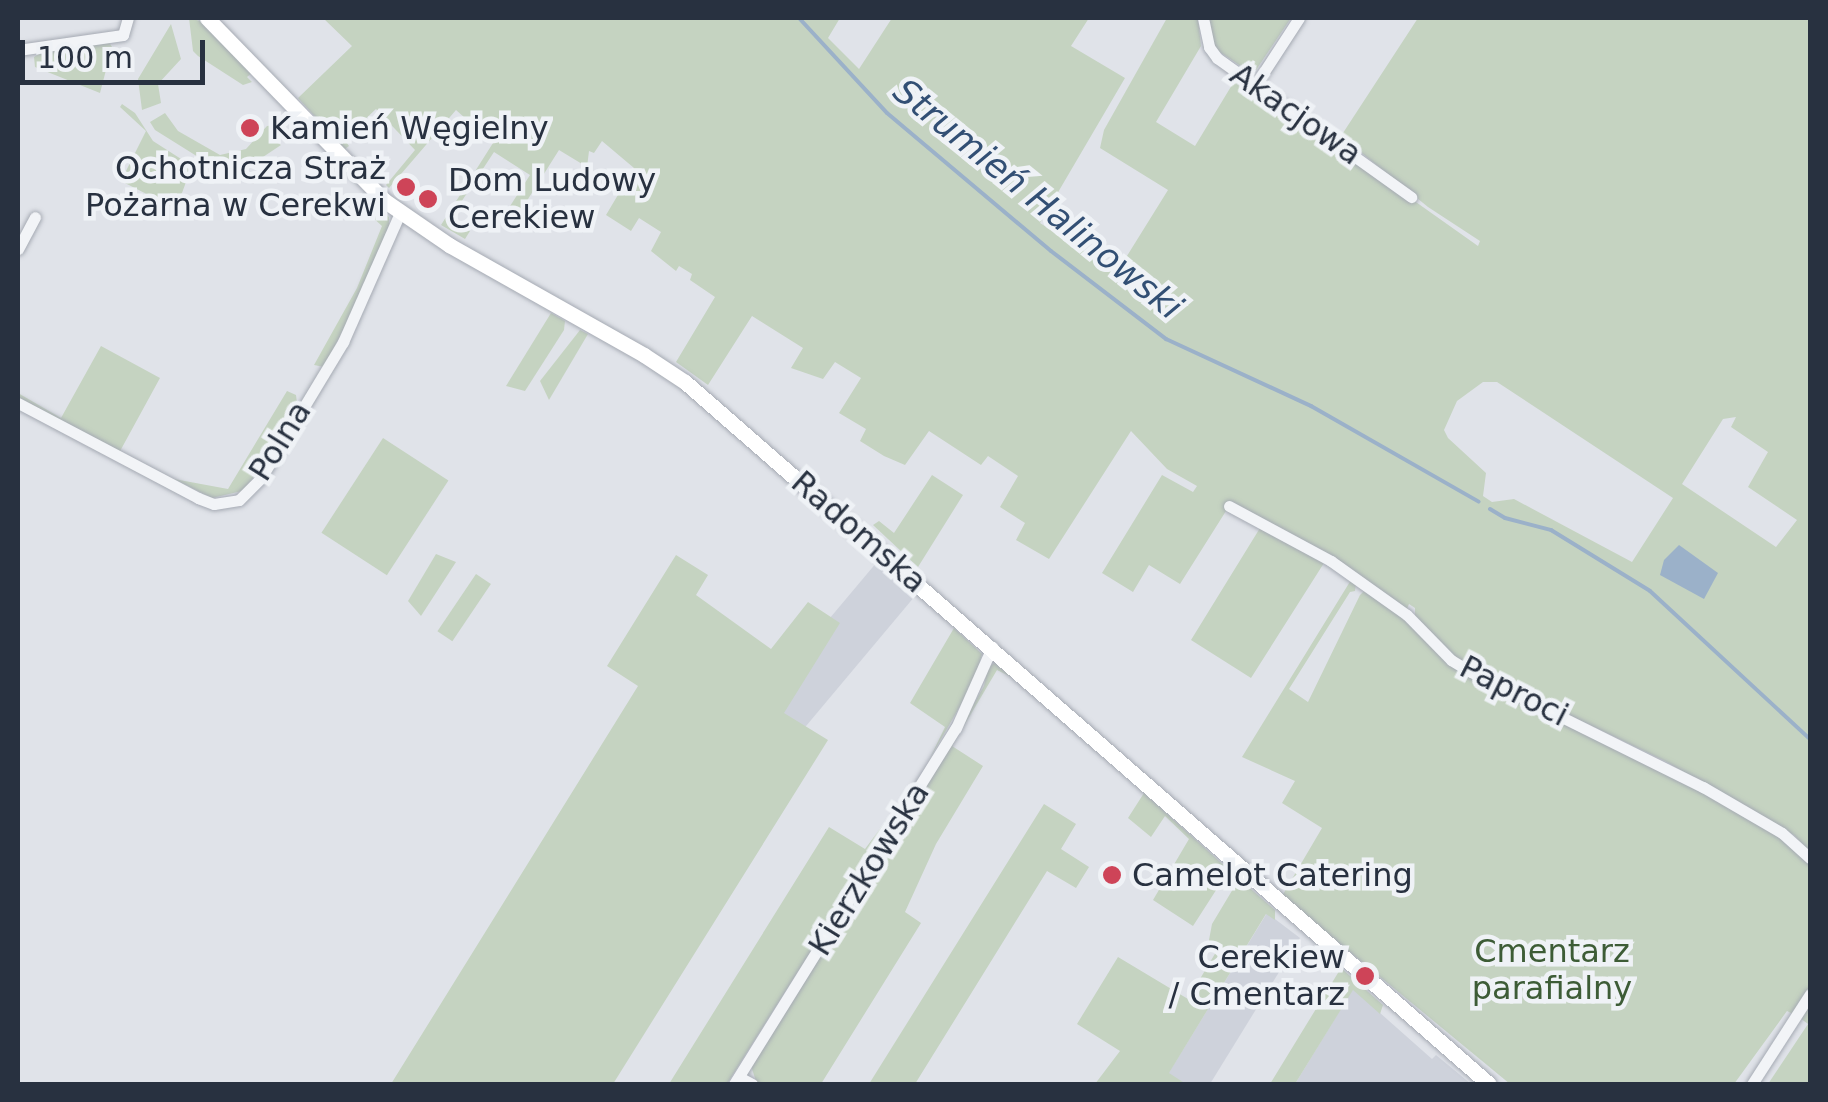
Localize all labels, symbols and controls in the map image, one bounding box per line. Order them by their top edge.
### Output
scale bar [25,20,210,82]
text: 100 m [37,40,133,75]
street label: Akacjowa [1223,55,1369,173]
water label: Strumień Halinowski [885,70,1191,328]
place label: Kamień Węgielny [270,109,549,147]
marker: Kamień Węgielny [239,117,261,139]
place label: Ochotnicza Straż Pożarna w Cerekwi [85,150,386,225]
place label: Dom Ludowy Cerekiew [448,162,656,237]
marker: Ochotnicza Straż Pożarna w Cerekwi [395,176,417,198]
marker: Dom Ludowy Cerekiew [417,188,439,210]
street label: Polna [241,394,319,488]
street label: Radomska [784,463,934,601]
street label: Paproci [1453,647,1575,735]
street label: Kierzkowska [801,775,937,963]
place label: Camelot Catering [1132,856,1413,894]
marker: Camelot Catering [1101,864,1123,886]
park label: Cmentarz parafialny [1472,933,1632,1008]
place label: Cerekiew / Cmentarz [1168,939,1345,1014]
marker: Cerekiew / Cmentarz [1354,965,1376,987]

